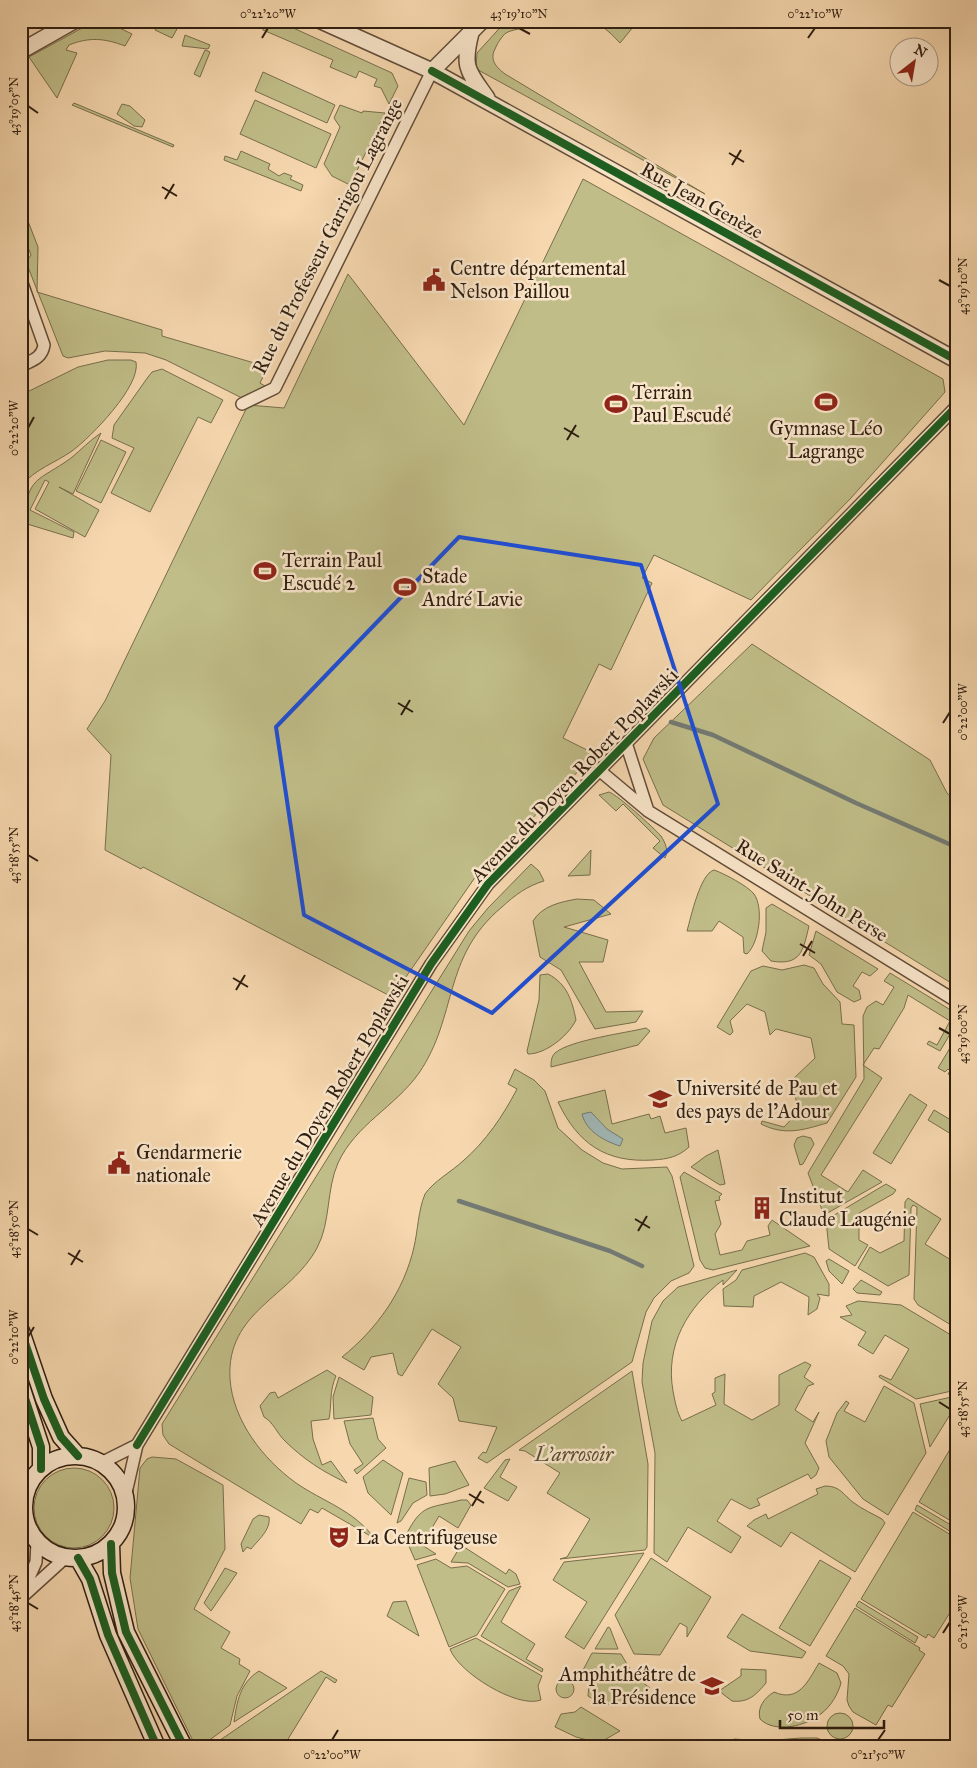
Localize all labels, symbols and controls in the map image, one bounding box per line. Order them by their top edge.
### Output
text: 0°22'20"W [240,7,297,21]
text: 43°19'10"N [490,7,548,21]
text: 0°22'10"W [788,7,843,21]
north arrow [890,38,940,88]
text: N [911,41,930,62]
text: 43°19'05"N [7,77,21,135]
street label: Rue du Professeur Garrigou Lagrange [247,94,408,378]
street label: Rue Jean Genèze [636,156,768,244]
place label: Centre départemental Nelson Paillou [450,256,627,303]
text: 43°19'10"N [956,257,970,315]
public building icon: Centre départemental Nelson Paillou [421,267,447,293]
place label: Terrain Paul Escudé [632,380,732,427]
sports icon: Gymnase Léo Lagrange [813,389,839,415]
sports icon: Terrain Paul Escudé [603,391,629,417]
text: 0°22'20"W [7,399,21,456]
place label: Gymnase Léo Lagrange [769,416,883,464]
place label: Terrain Paul Escudé 2 [282,548,383,595]
sports icon: Terrain Paul Escudé 2 [252,558,278,584]
place label: Stade André Lavie [421,564,523,611]
sports icon: Stade André Lavie [392,574,418,600]
street label: Avenue du Doyen Robert Poplawski [464,662,683,888]
text: 0°22'00"W [956,683,970,741]
text: 43°18'55"N [7,827,21,883]
street label: Rue Saint-John Perse [731,833,893,947]
street label: Avenue du Doyen Robert Poplawski [244,970,414,1231]
text: 43°19'00"N [956,1004,970,1064]
place label: Université de Pau et des pays de l'Adour [676,1076,838,1123]
school or university icon: Université de Pau et des pays de l'Adour [647,1086,673,1112]
place label: Gendarmerie nationale [136,1140,242,1187]
public building icon: Gendarmerie nationale [106,1150,132,1176]
place label: Institut Claude Laugénie [779,1184,916,1232]
building icon: Institut Claude Laugénie [749,1195,775,1221]
text: 43°18'50"N [7,1200,21,1258]
text: 0°22'10"W [7,1309,21,1364]
text: 43°18'55"N [956,1381,970,1437]
park label: L'arrosoir [534,1442,615,1466]
theatre icon: La Centrifugeuse [326,1524,352,1550]
place label: La Centrifugeuse [356,1525,498,1550]
text: 43°18'45"N [7,1574,21,1632]
text: 0°21'50"W [956,1594,970,1649]
place label: Amphithéâtre de la Présidence [558,1662,696,1709]
school or university icon: Amphithéâtre de la Présidence [699,1673,725,1699]
scale bar [780,1698,883,1730]
text: 50 m [787,1706,819,1724]
text: 0°22'00"W [303,1748,361,1762]
text: 0°21'50"W [851,1748,906,1762]

